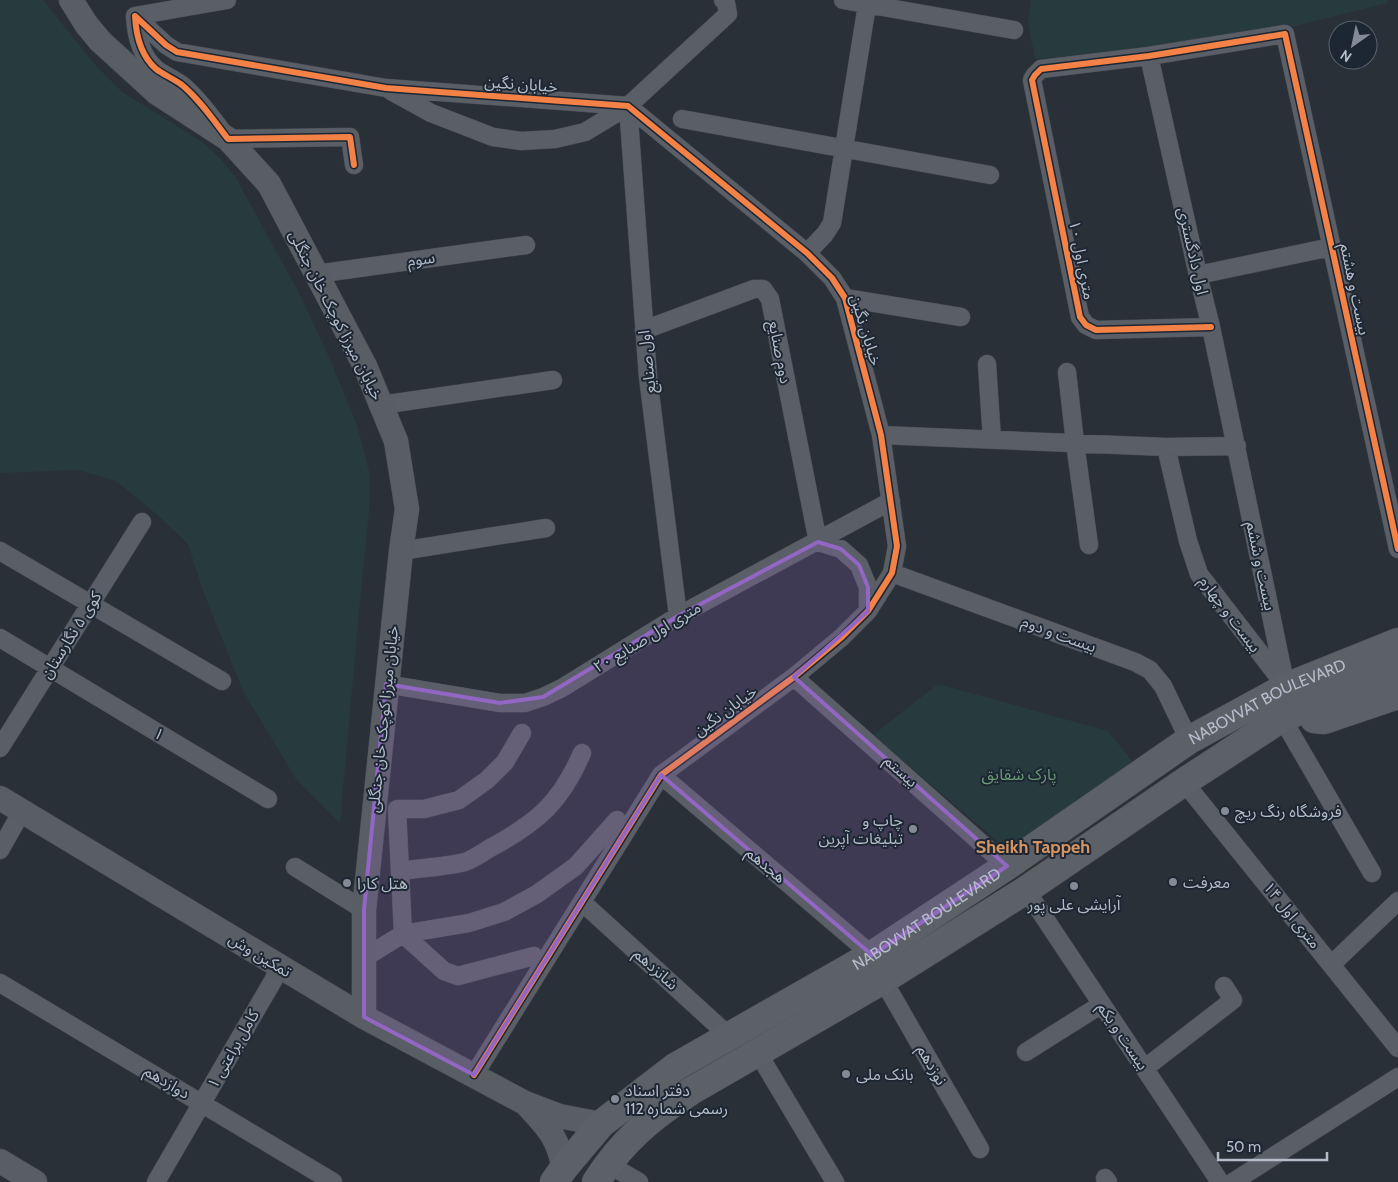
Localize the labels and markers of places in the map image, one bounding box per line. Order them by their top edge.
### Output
place label: فروشگاه رنگ ریچ [1235,802,1342,824]
marker: فروشگاه رنگ ریچ [1219,805,1231,817]
place label: چاپ و تبلیغات آپرین [819,811,903,849]
marker: چاپ و تبلیغات آپرین [907,823,919,835]
place label: معرفت [1183,873,1230,892]
place label: هتل کارا [357,874,408,893]
marker: معرفت [1167,876,1179,888]
marker: هتل کارا [341,877,353,889]
marker: آرایشی علی پور [1068,880,1080,892]
place label: آرایشی علی پور [1026,895,1122,915]
place label: بانک ملی [856,1065,913,1084]
marker: بانک ملی [840,1068,852,1080]
place label: دفتر اسناد رسمی شماره 112 [625,1081,728,1118]
marker: دفتر اسناد رسمی شماره 112 [609,1093,621,1105]

